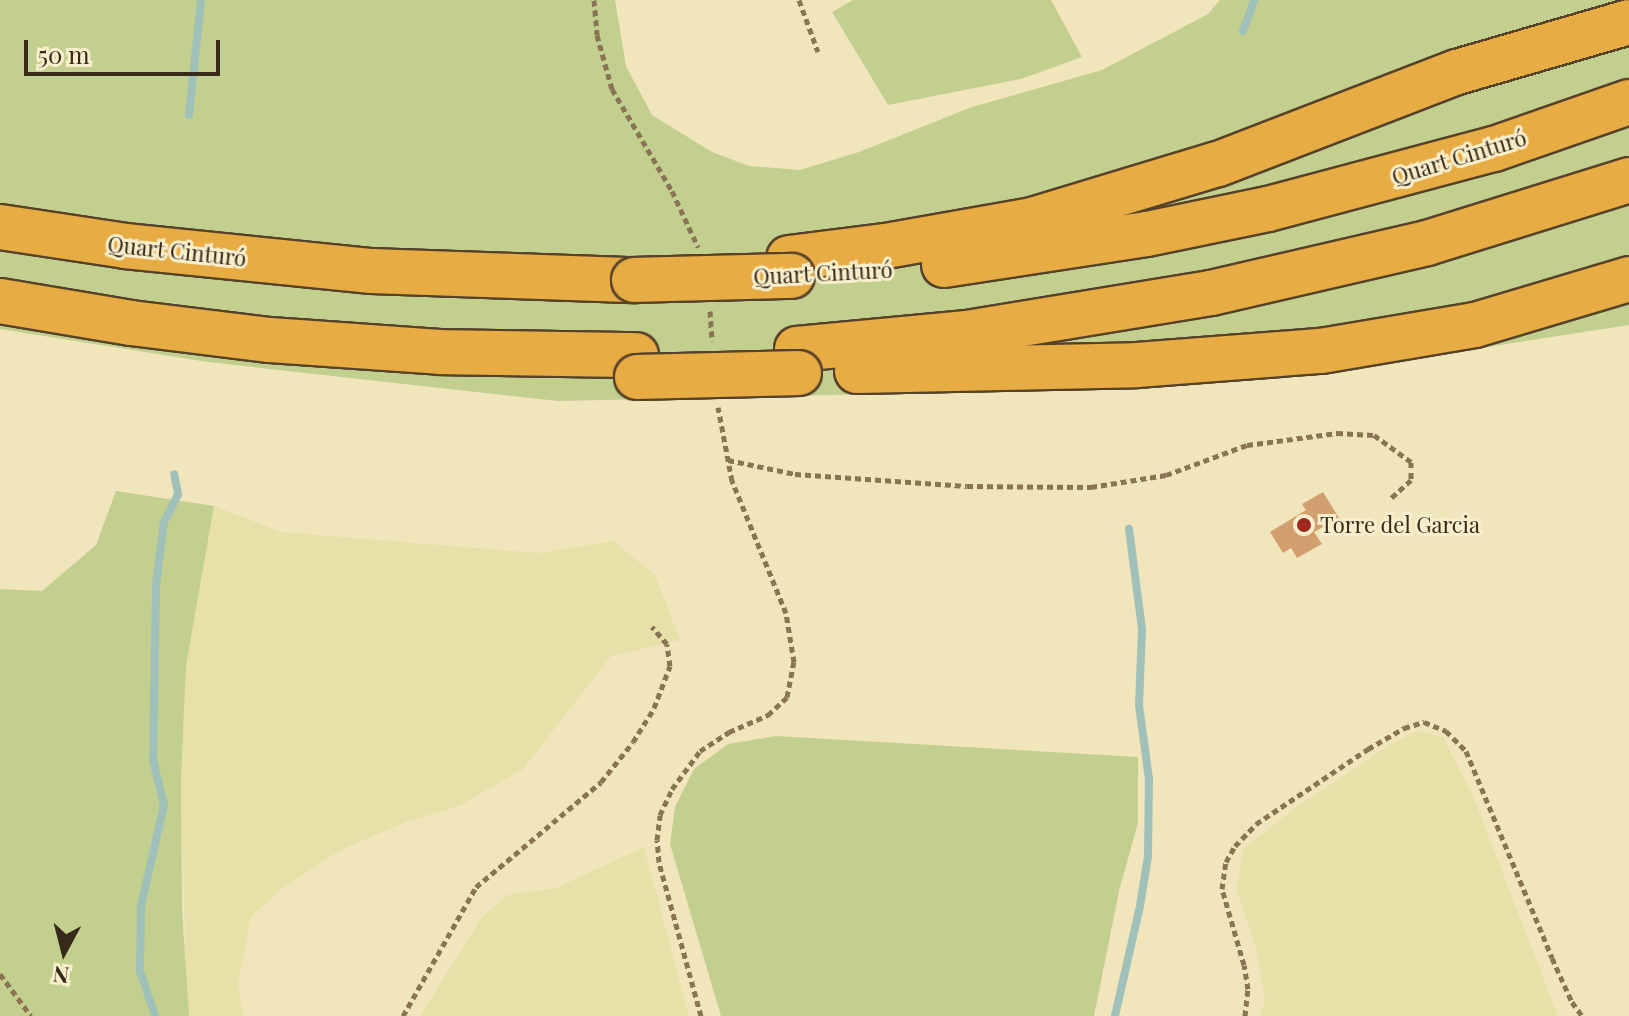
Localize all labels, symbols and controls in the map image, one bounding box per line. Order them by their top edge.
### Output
scale bar [28,24,224,74]
text: 50 m [38,38,90,70]
street label: Quart Cinturó [1388,124,1530,190]
street label: Quart Cinturó [106,231,248,271]
street label: Quart Cinturó [753,256,893,290]
place label: Torre del Garcia [1320,512,1480,538]
marker: Torre del Garcia [1295,516,1313,534]
north arrow [24,912,104,992]
text: N [51,960,71,992]

